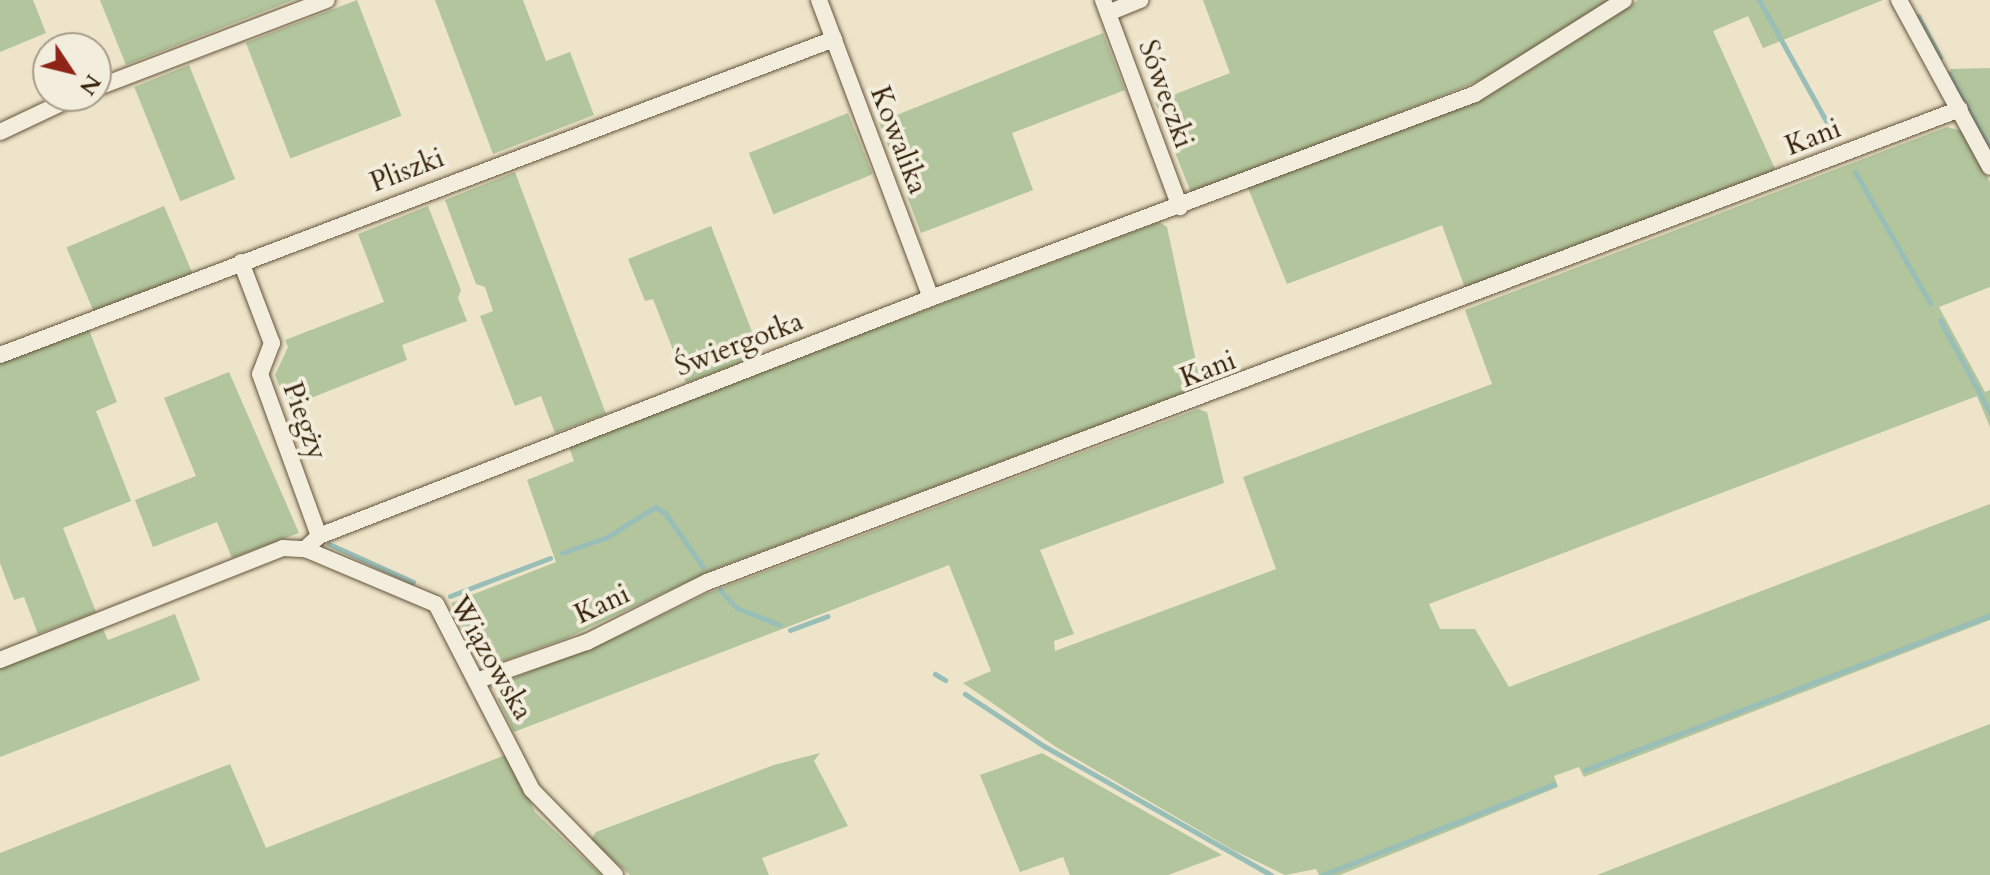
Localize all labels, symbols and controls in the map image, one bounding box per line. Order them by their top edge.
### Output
north arrow [32,32,112,112]
street label: Sóweczki [1131,35,1201,153]
text: N [72,68,108,101]
street label: Kowalika [863,81,935,199]
street label: Kani [1781,111,1845,163]
street label: Pliszki [365,141,449,199]
street label: Świergotka [670,304,808,384]
street label: Kani [1176,343,1240,395]
street label: Piegży [276,378,334,464]
street label: Kani [569,577,635,631]
street label: Wiązowska [442,590,540,726]

